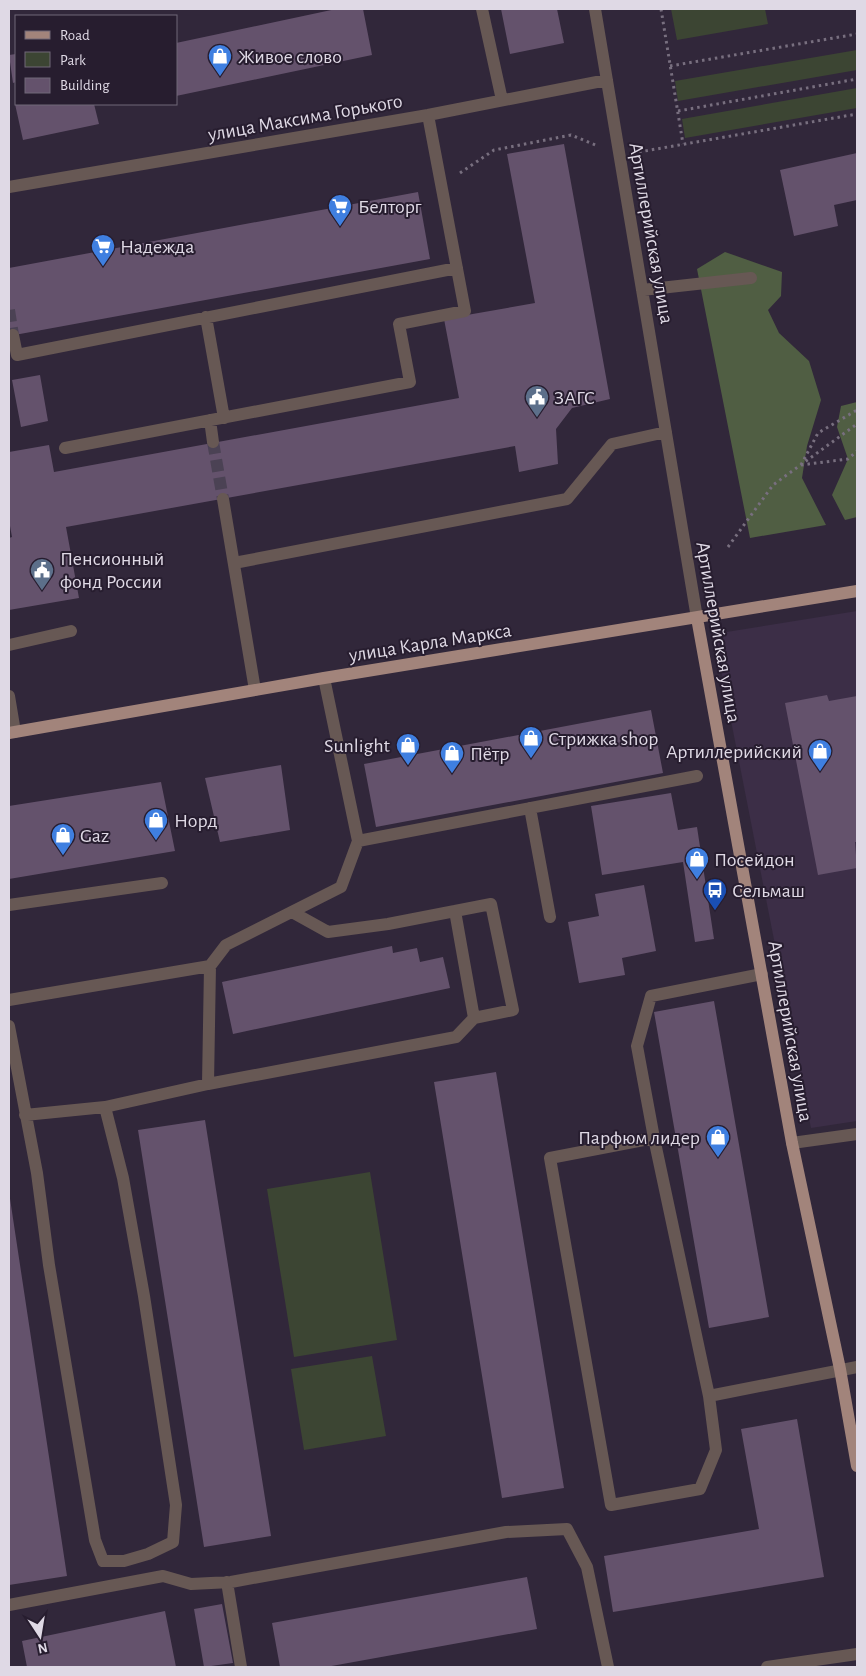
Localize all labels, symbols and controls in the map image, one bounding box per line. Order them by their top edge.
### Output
legend [15,15,178,105]
text: Road [60,28,90,43]
shop icon: Живое слово [207,43,233,77]
place label: Живое слово [238,47,342,67]
text: Park [60,53,86,68]
text: Building [60,78,110,93]
street label: улица Максима Горького [205,91,404,145]
street label: Артиллерийская улица [625,141,677,325]
supermarket icon: Белторг [327,193,353,227]
place label: Белторг [358,197,422,217]
supermarket icon: Надежда [90,233,116,267]
place label: Надежда [120,237,194,257]
public building icon: ЗАГС [524,384,550,418]
place label: ЗАГС [554,388,595,408]
street label: Артиллерийская улица [692,540,744,724]
place label: Пенсионный фонд России [60,549,164,592]
public building icon: Пенсионный фонд России [29,557,55,591]
street label: улица Карла Маркса [346,620,513,666]
shop icon: Стрижка shop [518,725,544,759]
place label: Стрижка shop [548,729,659,749]
shop icon: Sunlight [395,732,421,766]
place label: Sunlight [324,736,391,756]
shop icon: Артиллерийский [807,738,833,772]
shop icon: Пётр [439,740,465,774]
place label: Артиллерийский [666,742,802,762]
place label: Пётр [470,744,509,764]
shop icon: Норд [143,807,169,841]
place label: Норд [174,811,218,831]
shop icon: Gaz [50,822,76,856]
place label: Gaz [80,826,109,846]
shop icon: Посейдон [684,846,710,880]
place label: Посейдон [714,850,795,870]
bus stop icon: Сельмаш [702,877,728,911]
place label: Сельмаш [732,881,805,901]
street label: Артиллерийская улица [764,939,816,1123]
shop icon: Парфюм лидер [705,1124,731,1158]
place label: Парфюм лидер [578,1128,700,1148]
north arrow [15,1611,65,1661]
text: N [36,1640,49,1656]

